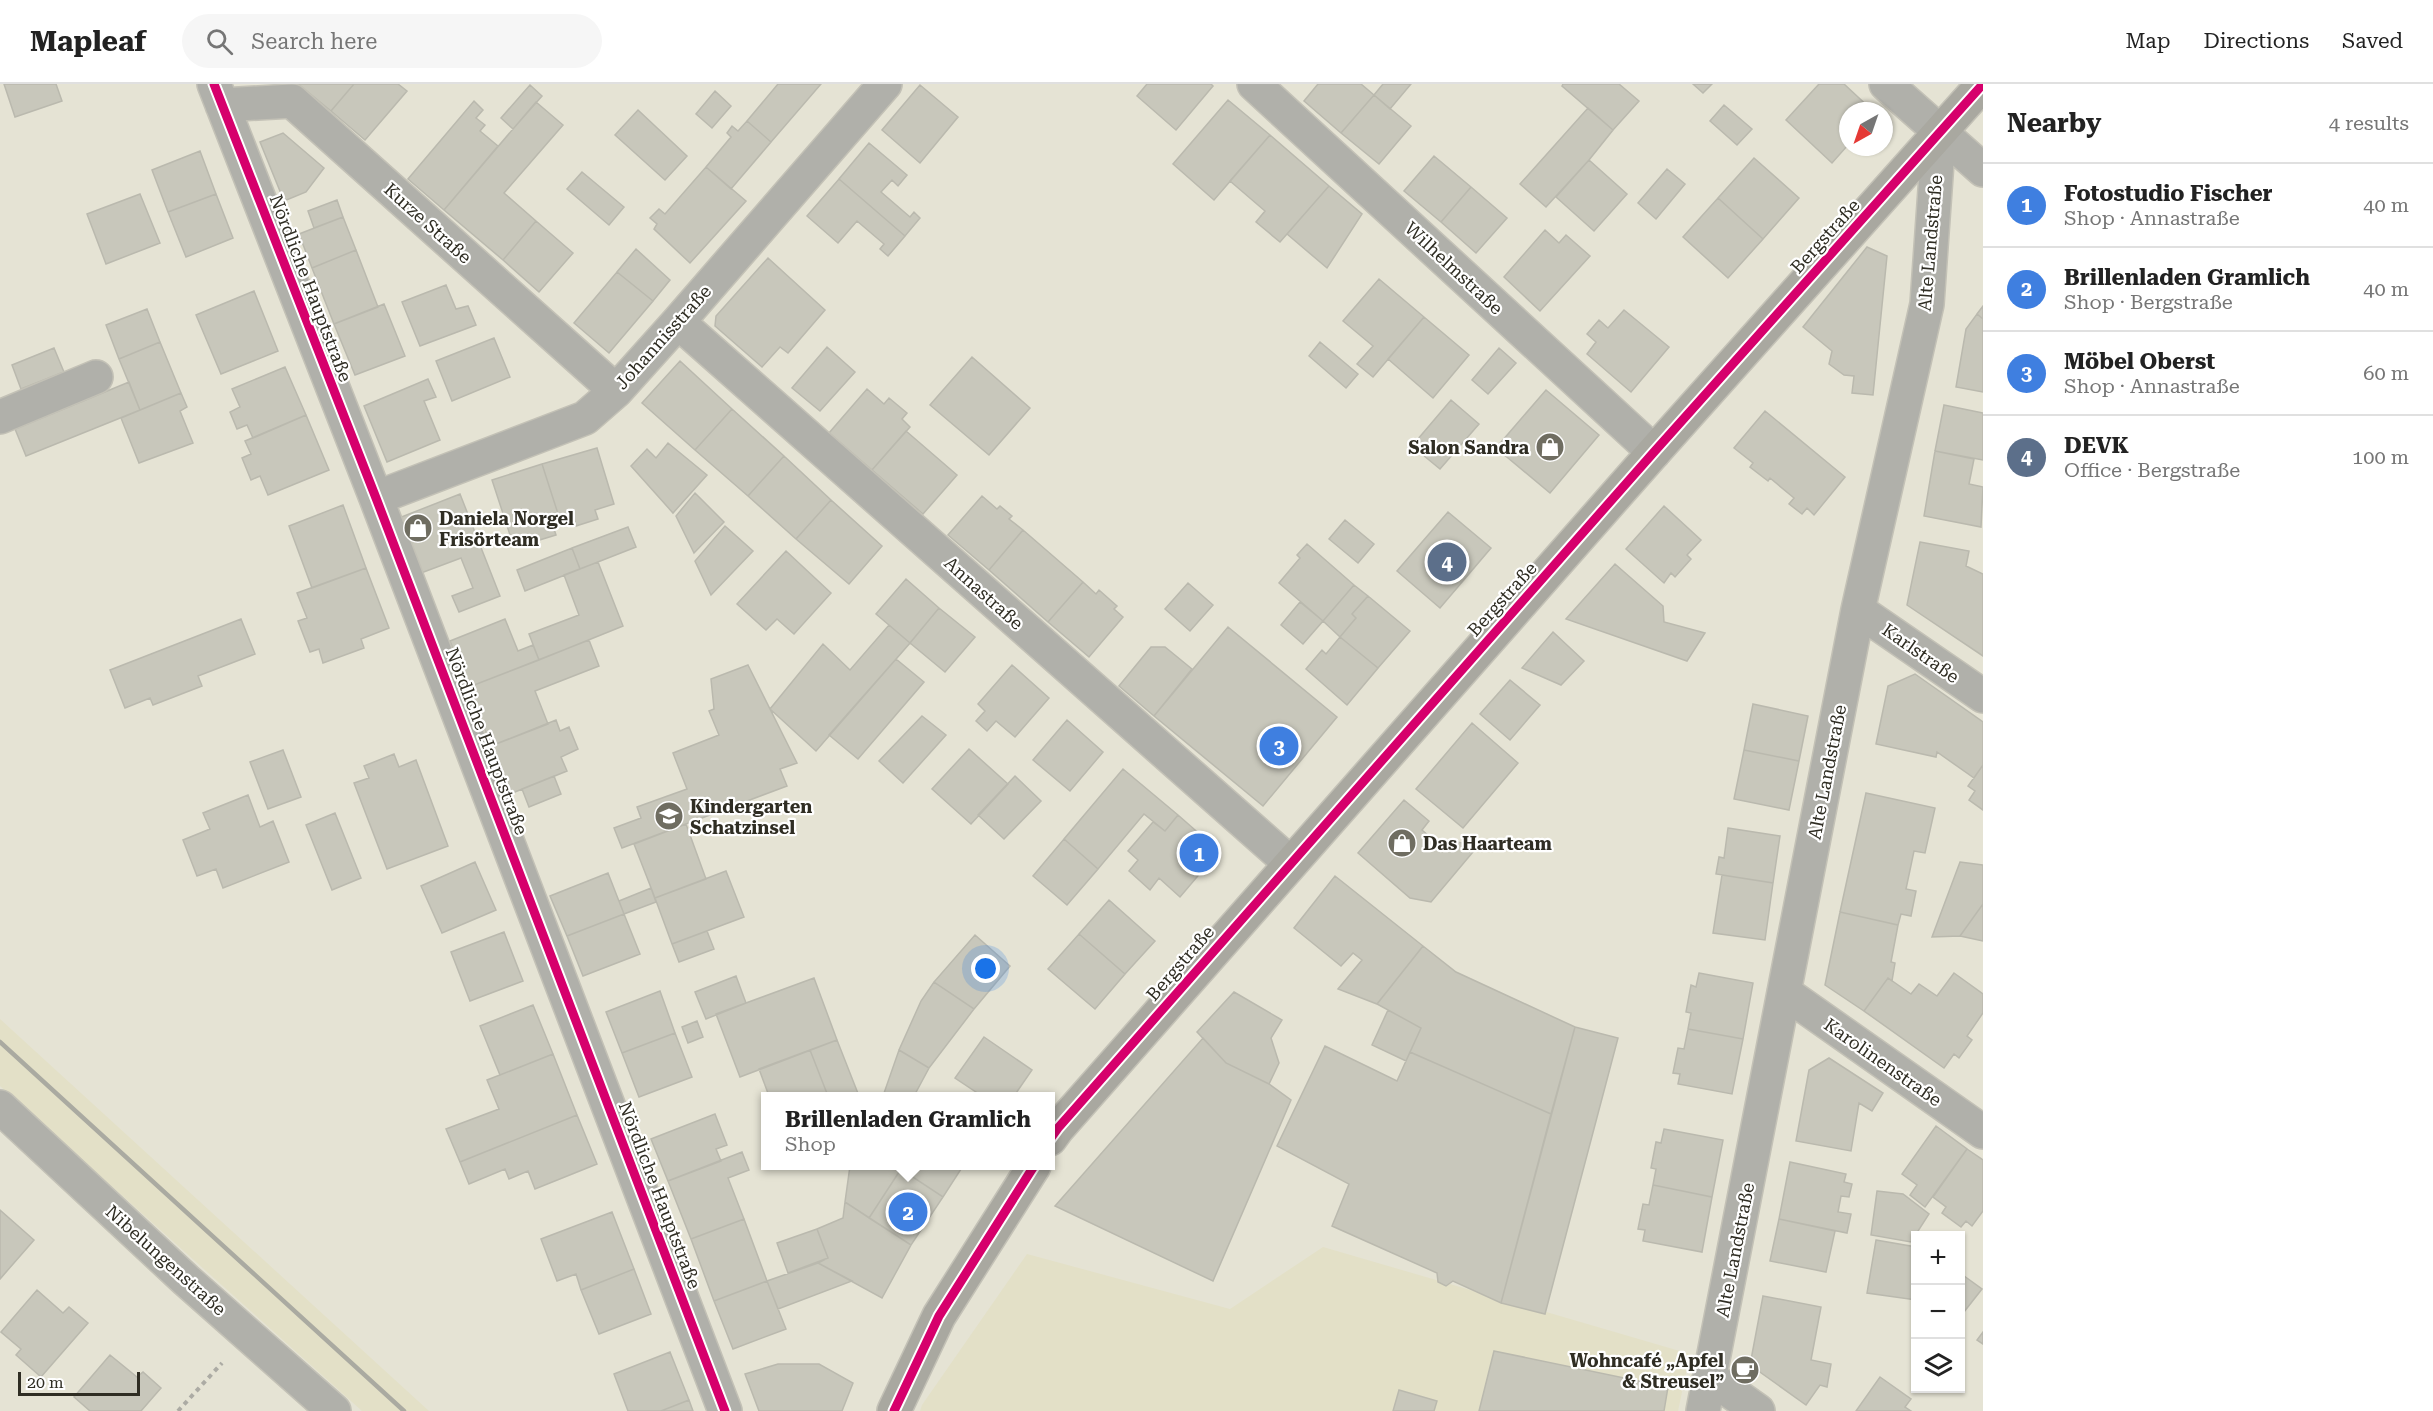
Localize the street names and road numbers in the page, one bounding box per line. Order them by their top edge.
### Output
street label: Alte Landstraße [1914,174,1946,312]
street label: Kurze Straße [380,178,476,268]
street label: Nördliche Hauptstraße [266,191,357,385]
street label: Bergstraße [1786,194,1864,277]
street label: Wilhelmstraße [1401,217,1507,319]
street label: Johannisstraße [611,280,715,394]
street label: Annastraße [940,552,1028,634]
street label: Bergstraße [1463,557,1541,640]
street label: Karlstraße [1879,619,1964,687]
street label: Nördliche Hauptstraße [442,644,533,838]
street label: Alte Landstraße [1804,703,1850,841]
street label: Bergstraße [1142,921,1218,1005]
street label: Karolinenstraße [1820,1014,1946,1110]
street label: Nördliche Hauptstraße [615,1098,706,1292]
street label: Alte Landstraße [1712,1181,1758,1319]
street label: Nibelungenstraße [102,1201,231,1320]

